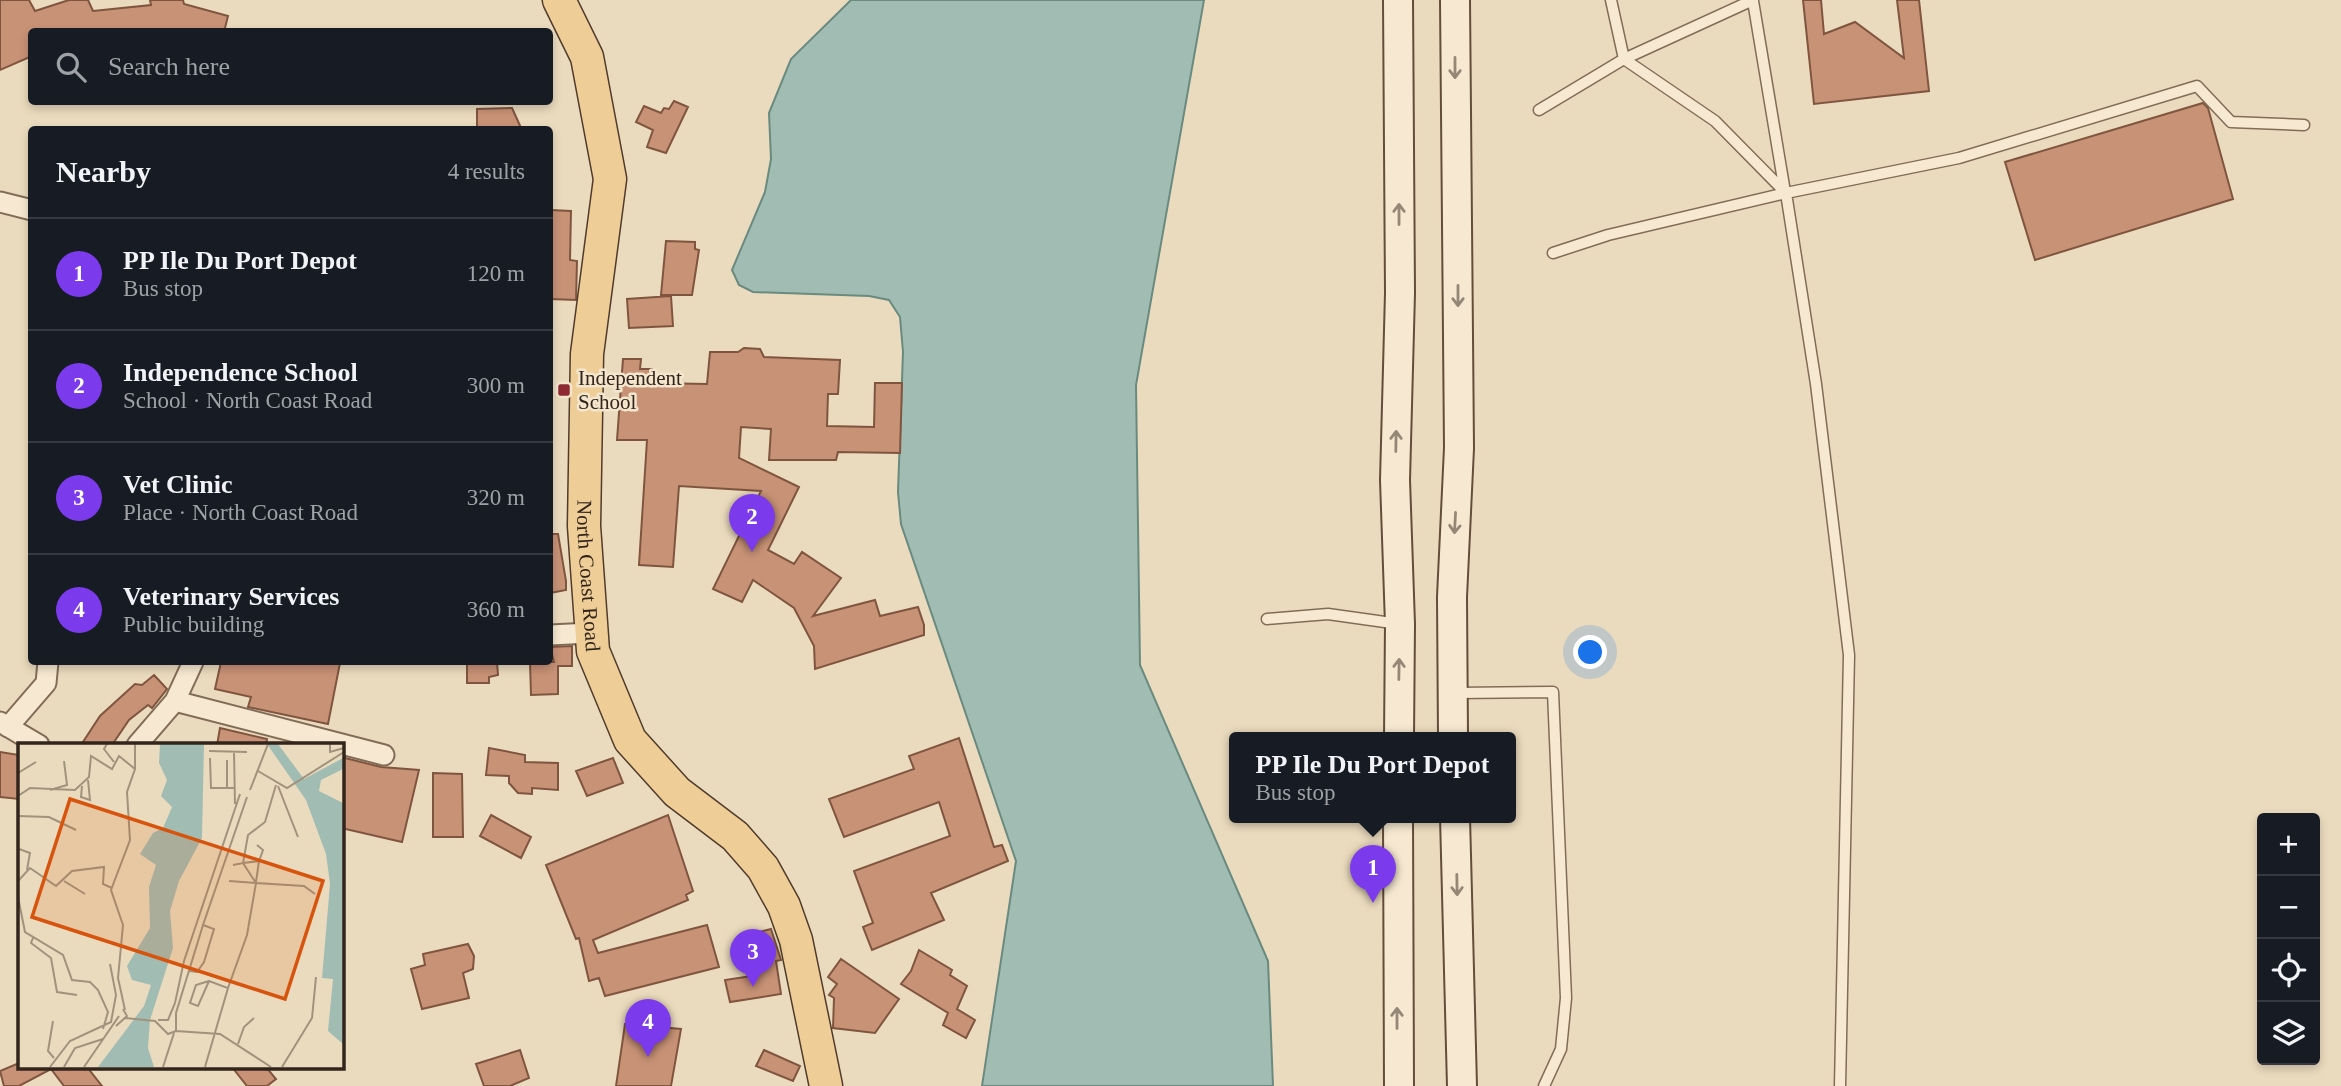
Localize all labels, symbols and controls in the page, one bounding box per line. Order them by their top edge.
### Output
search box [28,28,553,105]
icon: search [52,48,90,86]
text: Search here [108,52,230,81]
one-way arrow [1448,56,1462,79]
text: Nearby [56,155,151,188]
text: 4 results [448,159,525,184]
one-way arrow [1392,202,1406,225]
text: PP Ile Du Port Depot [123,246,357,275]
text: 1 [73,261,85,286]
text: 120 m [467,261,525,286]
text: Bus stop [123,276,203,301]
one-way arrow [1451,284,1465,307]
text: Independence School [123,358,358,387]
place label: Independent School [578,366,682,414]
text: 2 [73,373,85,398]
text: 300 m [467,373,525,398]
marker: Independent School [556,382,572,398]
text: School · North Coast Road [123,388,372,413]
one-way arrow [1389,430,1403,453]
text: Vet Clinic [123,470,233,499]
text: 3 [73,485,85,510]
text: 320 m [467,485,525,510]
pin: 2 [729,494,775,552]
text: Place · North Coast Road [123,500,358,525]
street label: North Coast Road [572,500,605,653]
one-way arrow [1449,511,1462,534]
text: Veterinary Services [123,582,339,611]
text: 4 [73,597,85,622]
text: 360 m [467,597,525,622]
text: Public building [123,612,264,637]
your location [1573,635,1607,669]
one-way arrow [1392,657,1406,680]
popup [1229,732,1516,823]
inset map [18,743,343,1068]
text: PP Ile Du Port Depot [1256,750,1489,779]
text: Bus stop [1256,780,1335,805]
map controls [2257,813,2320,1065]
button: + [2257,813,2320,876]
pin: 1 [1350,845,1396,903]
one-way arrow [1450,874,1464,897]
button: − [2257,876,2320,939]
pin: 3 [730,929,776,987]
button: locate [2257,939,2320,1002]
pin: 4 [625,999,671,1057]
button: layers [2257,1002,2320,1065]
one-way arrow [1390,1007,1404,1030]

